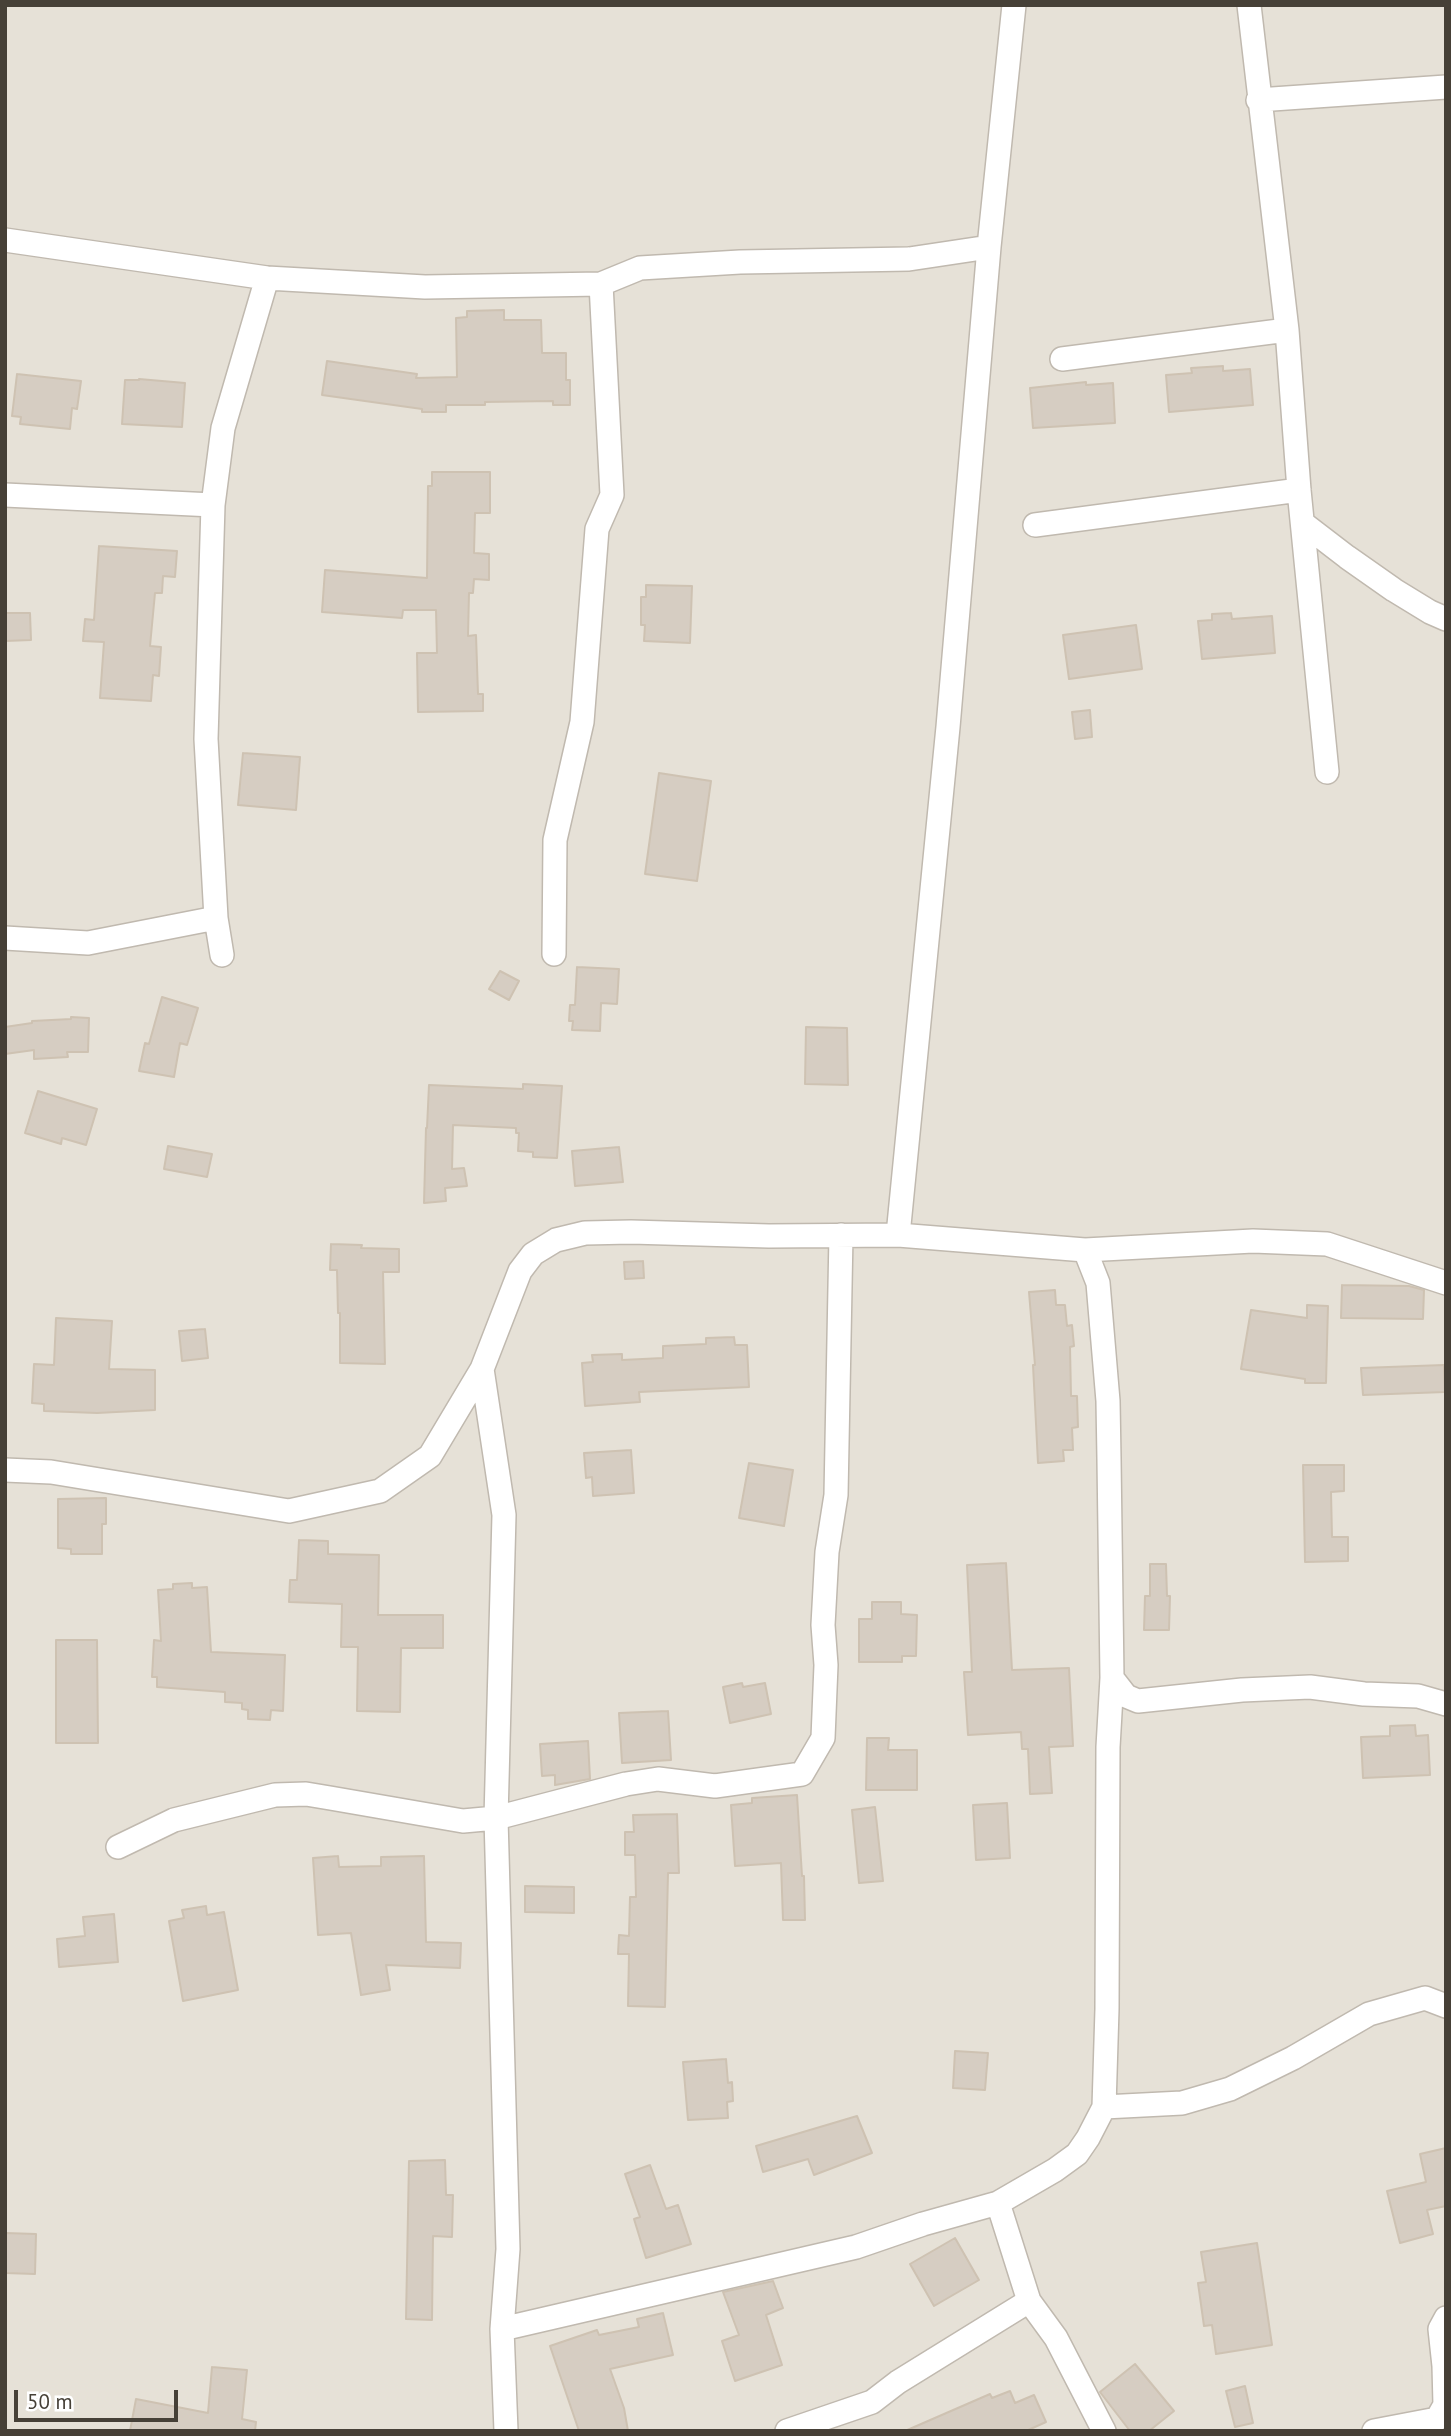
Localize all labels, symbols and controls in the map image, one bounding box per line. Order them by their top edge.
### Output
scale bar [18,2376,182,2420]
text: 50 m [27,2388,73,2415]

